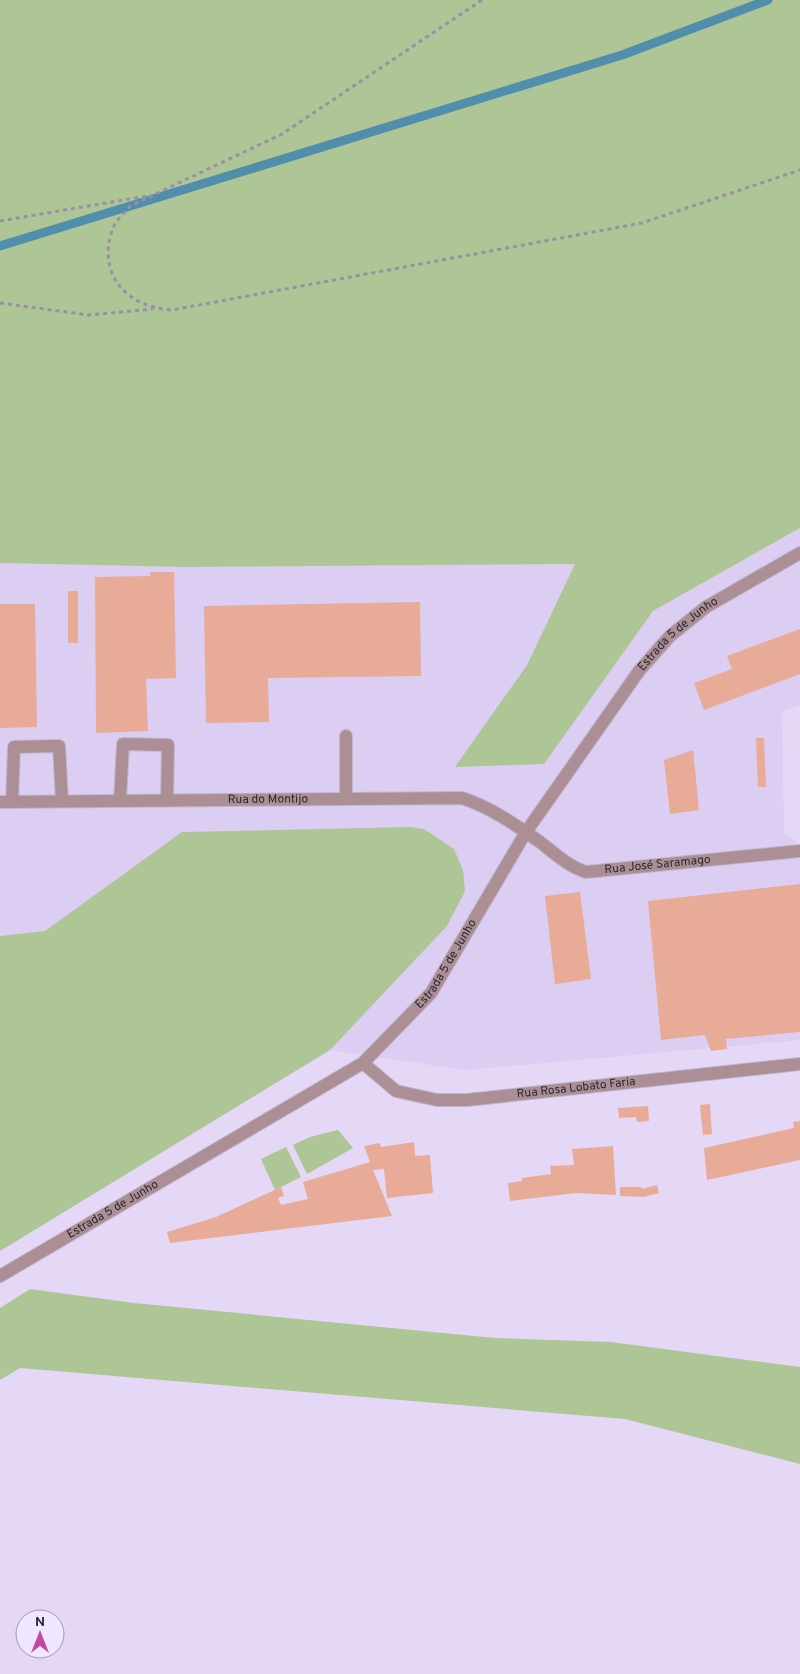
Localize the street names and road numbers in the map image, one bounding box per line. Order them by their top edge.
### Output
street label: Estrada 5 de Junho [634,594,721,675]
street label: Rua do Montijo [228,791,309,808]
street label: Rua José Saramago [604,852,712,878]
street label: Estrada 5 de Junho [412,916,481,1012]
street label: Rua Rosa Lobato Faria [516,1074,636,1103]
street label: Estrada 5 de Junho [64,1176,162,1243]

